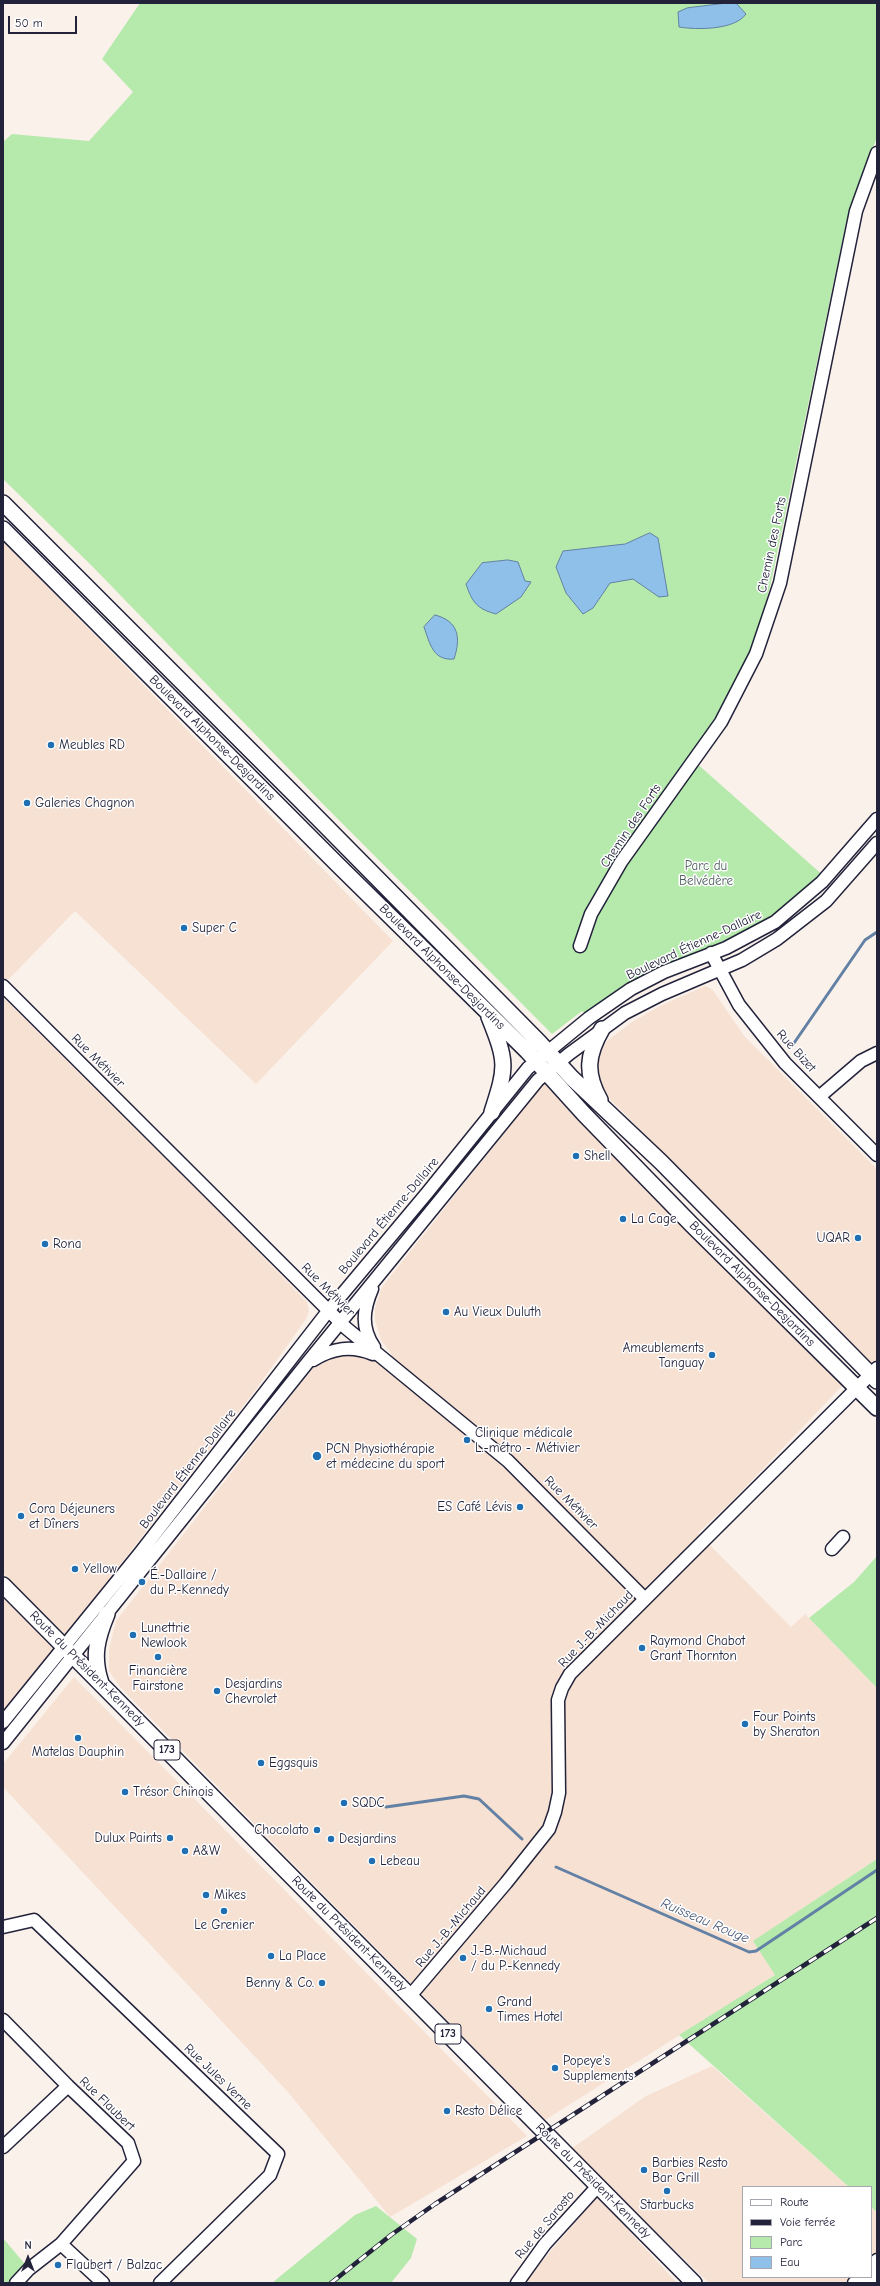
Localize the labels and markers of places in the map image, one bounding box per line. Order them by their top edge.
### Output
place label: Meubles RD [59,737,125,753]
marker: Meubles RD [46,740,56,750]
place label: Galeries Chagnon [35,795,135,811]
marker: Galeries Chagnon [22,798,32,808]
place label: Super C [192,920,237,936]
marker: Super C [179,923,189,933]
place label: Shell [584,1148,610,1164]
marker: Shell [571,1151,581,1161]
place label: La Cage [631,1211,676,1227]
marker: La Cage [618,1214,628,1224]
place label: UQAR [817,1230,850,1246]
marker: UQAR [853,1233,863,1243]
place label: Rona [53,1236,81,1252]
marker: Rona [40,1239,50,1249]
place label: Au Vieux Duluth [454,1304,541,1320]
marker: Au Vieux Duluth [441,1307,451,1317]
place label: Ameublements Tanguay [623,1340,704,1371]
marker: Ameublements Tanguay [707,1350,717,1360]
place label: Clinique médicale L.-métro - Métivier [475,1425,580,1456]
marker: Clinique médicale L.-métro - Métivier [462,1435,472,1445]
place label: PCN Physiothérapie et médecine du sport [326,1441,444,1472]
marker: PCN Physiothérapie et médecine du sport [311,1450,323,1462]
place label: ES Café Lévis [437,1499,512,1515]
place label: Cora Déjeuners et Dîners [29,1501,115,1532]
marker: ES Café Lévis [515,1502,525,1512]
marker: Cora Déjeuners et Dîners [16,1511,26,1521]
place label: Yellow [83,1561,117,1577]
marker: Yellow [70,1564,80,1574]
place label: É.-Dallaire / du P.-Kennedy [150,1567,229,1598]
marker: É.-Dallaire / du P.-Kennedy [137,1577,147,1587]
place label: Lunettrie Newlook [141,1620,190,1651]
marker: Lunettrie Newlook [128,1630,138,1640]
place label: Raymond Chabot Grant Thornton [650,1633,745,1664]
marker: Raymond Chabot Grant Thornton [637,1643,647,1653]
marker: Financière Fairstone [153,1652,163,1662]
place label: Financière Fairstone [129,1663,187,1694]
place label: Desjardins Chevrolet [225,1676,282,1707]
marker: Desjardins Chevrolet [212,1686,222,1696]
place label: Four Points by Sheraton [753,1709,820,1740]
marker: Four Points by Sheraton [740,1719,750,1729]
marker: Matelas Dauphin [73,1733,83,1743]
place label: Matelas Dauphin [32,1744,124,1760]
place label: Eggsquis [269,1755,318,1771]
marker: Eggsquis [256,1758,266,1768]
place label: Trésor Chinois [133,1784,213,1800]
marker: Trésor Chinois [120,1787,130,1797]
place label: SQDC [352,1795,385,1811]
marker: SQDC [339,1798,349,1808]
place label: Chocolato [254,1822,309,1838]
marker: Chocolato [312,1825,322,1835]
place label: Dulux Paints [94,1830,162,1846]
place label: Desjardins [339,1831,396,1847]
marker: Dulux Paints [165,1833,175,1843]
marker: Desjardins [326,1834,336,1844]
place label: A&W [193,1843,220,1859]
marker: A&W [180,1846,190,1856]
place label: Lebeau [380,1853,420,1869]
marker: Lebeau [367,1856,377,1866]
place label: Mikes [214,1887,246,1903]
marker: Mikes [201,1890,211,1900]
marker: Le Grenier [219,1906,229,1916]
place label: Le Grenier [194,1917,254,1933]
place label: J.-B.-Michaud / du P.-Kennedy [471,1943,560,1974]
place label: La Place [279,1948,326,1964]
marker: La Place [266,1951,276,1961]
marker: J.-B.-Michaud / du P.-Kennedy [458,1953,468,1963]
place label: Benny & Co. [246,1975,314,1991]
marker: Benny & Co. [317,1978,327,1988]
place label: Grand Times Hotel [497,1994,563,2025]
marker: Grand Times Hotel [484,2004,494,2014]
place label: Popeye's Supplements [563,2053,634,2084]
marker: Popeye's Supplements [550,2063,560,2073]
place label: Resto Délice [455,2103,522,2119]
marker: Resto Délice [442,2106,452,2116]
place label: Barbies Resto Bar Grill [652,2155,728,2186]
marker: Barbies Resto Bar Grill [639,2165,649,2175]
marker: Starbucks [662,2186,672,2196]
place label: Starbucks [640,2197,694,2213]
place label: Flaubert / Balzac [66,2257,162,2273]
marker: Flaubert / Balzac [53,2260,63,2270]

